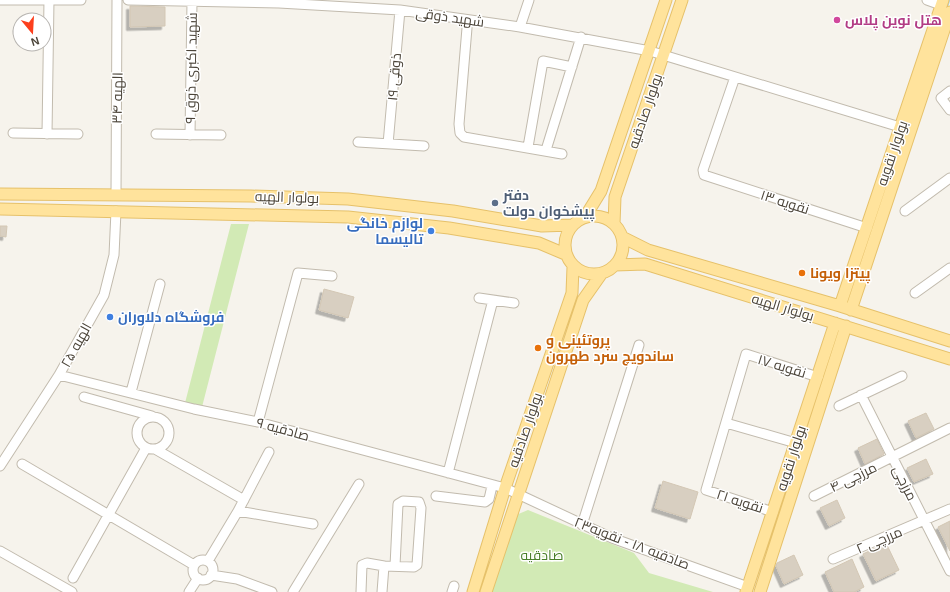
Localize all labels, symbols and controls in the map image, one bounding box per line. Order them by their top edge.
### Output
street label: شهید ذوقی [415,4,485,30]
north arrow [12,12,52,52]
street label: شهید اکبری ذوق ۹ [182,12,201,124]
place label: هتل نوین پلاس [845,12,942,31]
marker: هتل نوین پلاس [832,15,842,25]
text: N [29,35,41,48]
street label: ذوقی ۱۹ [384,52,404,102]
street label: بولوار صادقیه [625,71,665,151]
street label: الهیه ۳۴ [109,72,125,124]
street label: بولوار نقویه [873,118,911,188]
place label: دفتر پیشخوان دولت [502,187,595,222]
street label: نقویه ۱۳ [759,187,811,217]
street label: بولوار الهیه [255,188,319,206]
marker: دفتر پیشخوان دولت [490,198,500,208]
place label: لوازم خانگی تالیسما [347,215,424,247]
marker: لوازم خانگی تالیسما [426,226,436,236]
place label: پیتزا ویونا [810,265,870,284]
marker: پیتزا ویونا [797,268,807,278]
street label: بولوار الهیه [750,290,816,324]
place label: فروشگاه دلاوران [118,309,224,326]
marker: فروشگاه دلاوران [105,312,115,322]
street label: الهیه ۲۵ [57,320,95,370]
place label: پروتئینی و ساندویچ سرد طهرون [546,332,674,366]
marker: پروتئینی و ساندویچ سرد طهرون [533,343,543,353]
street label: نقویه ۱۷ [756,351,808,381]
street label: بولوار صادقیه [505,390,545,470]
street label: صادقیه ۹ [255,414,311,444]
street label: بولوار نقویه [773,423,809,493]
street label: مرزچی ۴ [827,459,880,497]
street label: مرزچی [888,463,920,504]
street label: نقویه ۲۱ [715,486,765,516]
street label: صادقیه ۱۸ - نقویه۲۳ [572,514,692,572]
street label: مرزچی ۲ [854,523,905,559]
park label: صادقیه [520,547,564,563]

